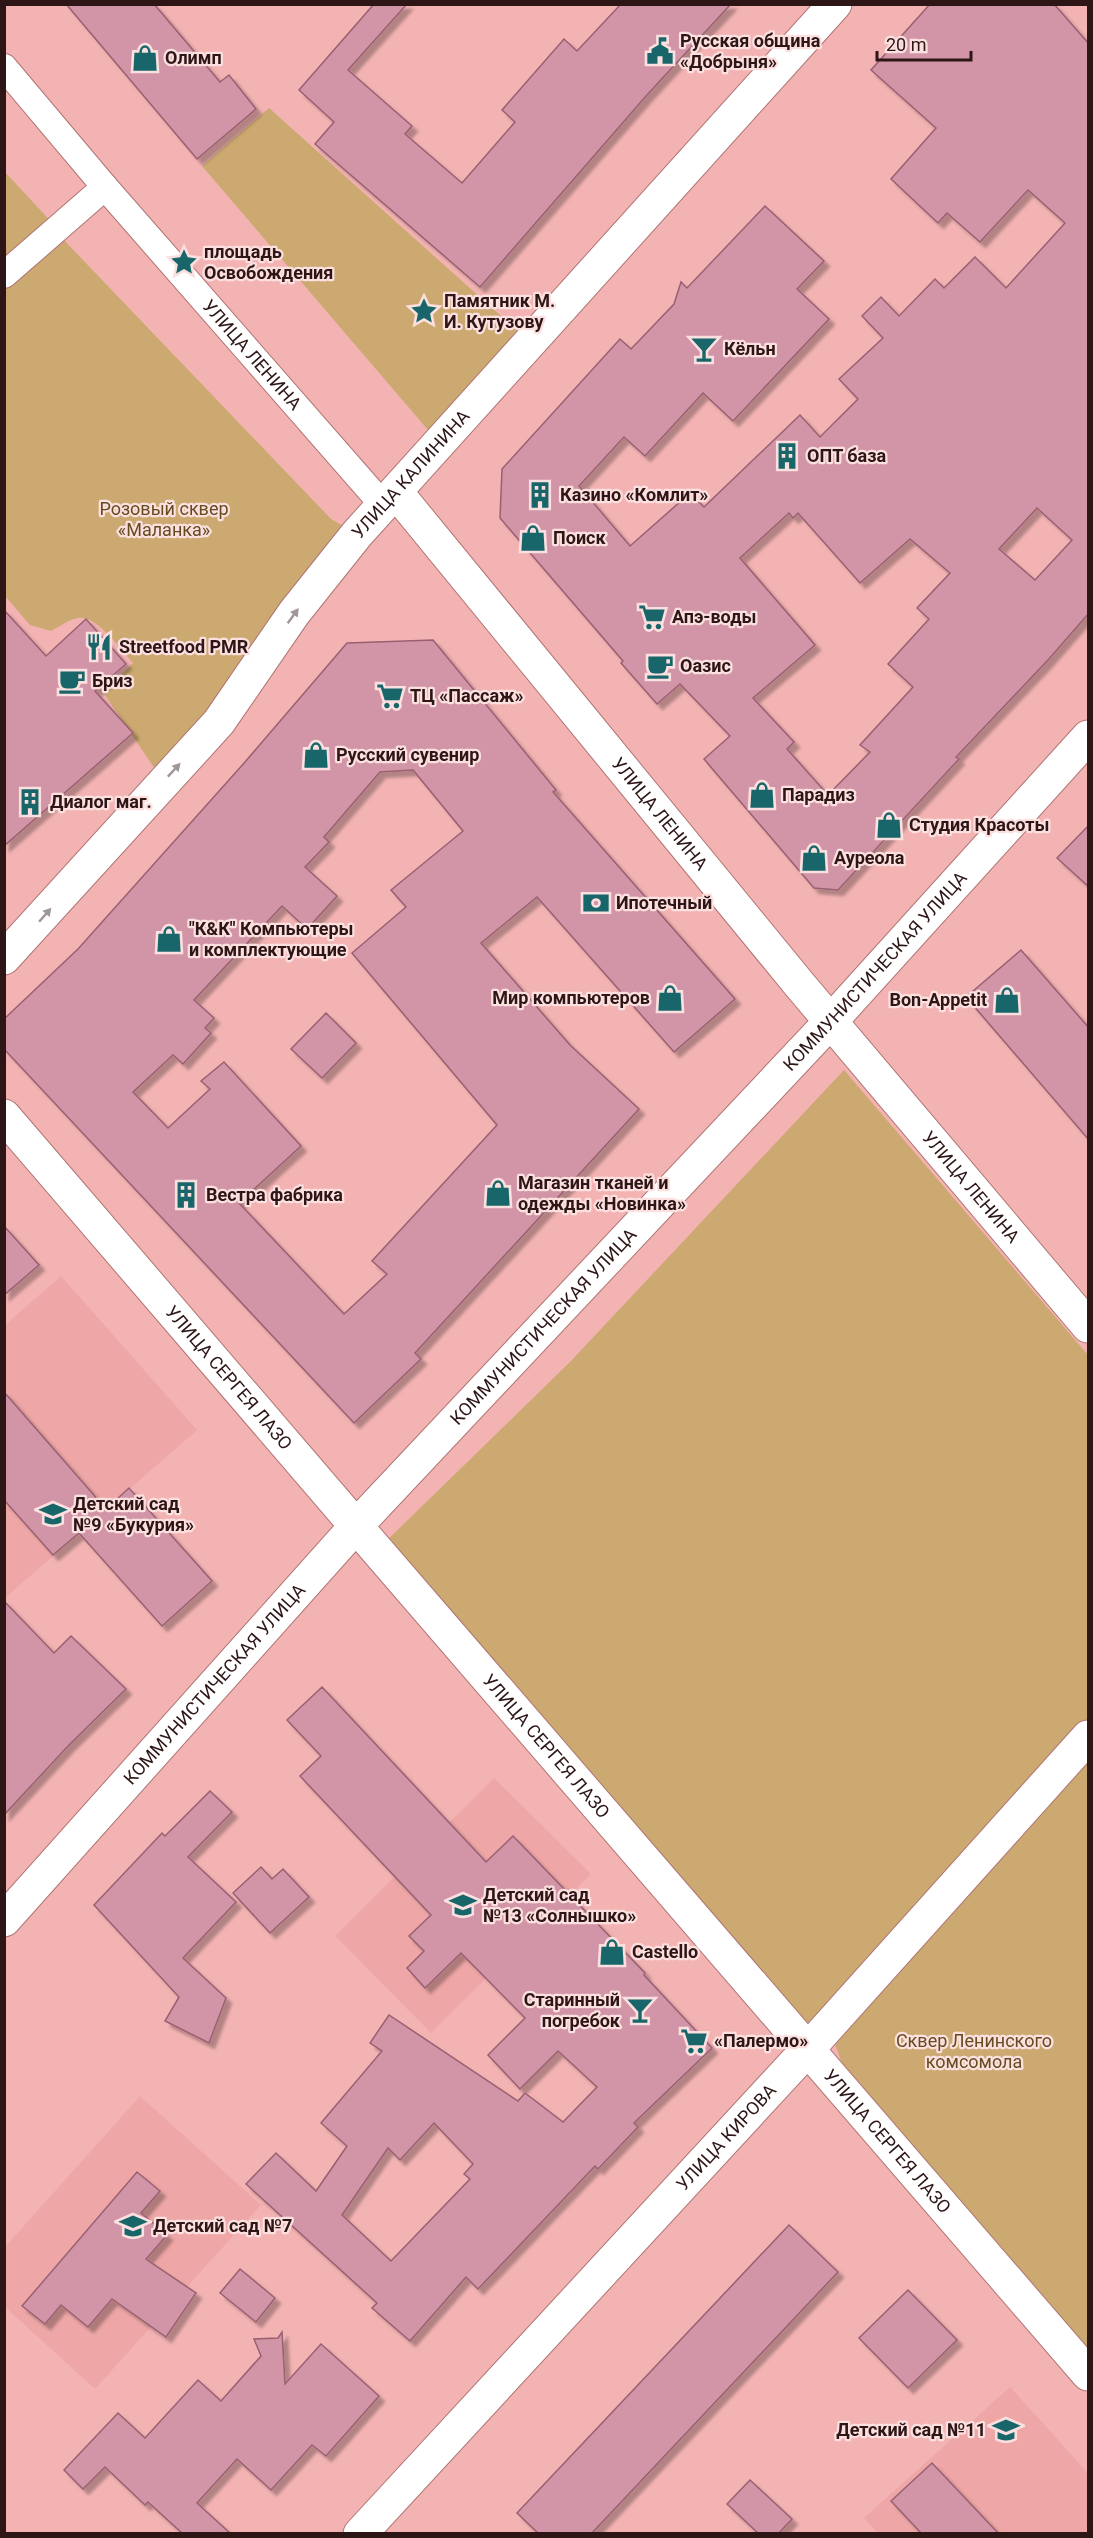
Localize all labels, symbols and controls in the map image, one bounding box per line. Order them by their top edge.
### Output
scale bar [877,24,972,62]
place label: Русская община «Добрыня» [680,30,821,72]
text: 20 m [886,34,926,55]
public building icon: Русская община «Добрыня» [645,36,675,66]
shop icon: Олимп [130,43,160,73]
place label: Олимп [165,47,222,68]
place label: площадь Освобождения [204,241,333,283]
place icon: площадь Освобождения [169,247,199,277]
place label: Памятник М. И. Кутузову [444,290,555,332]
street label: УЛИЦА ЛЕНИНА [198,295,306,414]
place icon: Памятник М. И. Кутузову [409,296,439,326]
bar icon: Кёльн [689,334,719,364]
place label: Кёльн [724,338,776,359]
street label: УЛИЦА КАЛИНИНА [347,405,474,542]
building icon: ОПТ база [772,441,802,471]
place label: ОПТ база [807,445,886,466]
building icon: Казино «Комлит» [525,480,555,510]
place label: Казино «Комлит» [560,484,708,505]
park label: Розовый сквер «Маланка» [99,498,229,540]
shop icon: Поиск [518,523,548,553]
place label: Поиск [553,527,606,548]
supermarket icon: Апэ-воды [637,602,667,632]
place label: Апэ-воды [672,606,756,627]
one-way arrow [287,608,299,624]
restaurant icon: Streetfood PMR [84,632,114,662]
place label: Streetfood PMR [119,636,249,657]
cafe icon: Оазис [645,651,675,681]
place label: Оазис [680,655,731,676]
cafe icon: Бриз [57,666,87,696]
place label: Бриз [92,670,133,691]
supermarket icon: ТЦ «Пассаж» [375,681,405,711]
place label: ТЦ «Пассаж» [410,685,523,706]
shop icon: Русский сувенир [301,740,331,770]
place label: Русский сувенир [336,744,479,765]
street label: УЛИЦА ЛЕНИНА [608,753,712,874]
one-way arrow [167,762,181,777]
shop icon: Парадиз [747,780,777,810]
place label: Парадиз [782,784,855,805]
building icon: Диалог маг. [15,787,45,817]
place label: Диалог маг. [50,791,152,812]
shop icon: Студия Красоты [874,810,904,840]
place label: Студия Красоты [909,814,1049,835]
shop icon: Ауреола [799,843,829,873]
place label: Ауреола [834,847,905,868]
street label: КОММУНИСТИЧЕСКАЯ УЛИЦА [779,867,971,1075]
bank icon: Ипотечный [581,888,611,918]
place label: Ипотечный [616,892,712,913]
one-way arrow [38,908,52,923]
place label: "К&К" Компьютеры и комплектующие [189,918,353,960]
shop icon: "К&К" Компьютеры и комплектующие [154,924,184,954]
shop icon: Мир компьютеров [655,983,685,1013]
shop icon: Bon-Appetit [992,985,1022,1015]
place label: Мир компьютеров [492,987,650,1008]
place label: Bon-Appetit [889,989,987,1010]
street label: УЛИЦА ЛЕНИНА [918,1127,1024,1247]
place label: Магазин тканей и одежды «Новинка» [518,1172,686,1214]
shop icon: Магазин тканей и одежды «Новинка» [483,1178,513,1208]
building icon: Вестра фабрика [171,1180,201,1210]
place label: Вестра фабрика [206,1184,343,1205]
street label: КОММУНИСТИЧЕСКАЯ УЛИЦА [446,1224,641,1429]
street label: УЛИЦА СЕРГЕЯ ЛАЗО [161,1301,297,1454]
place label: Детский сад №9 «Букурия» [73,1493,194,1535]
school or university icon: Детский сад №9 «Букурия» [38,1499,68,1529]
street label: КОММУНИСТИЧЕСКАЯ УЛИЦА [119,1579,309,1789]
street label: УЛИЦА СЕРГЕЯ ЛАЗО [479,1670,614,1822]
place label: Детский сад №13 «Солнышко» [483,1884,636,1926]
school or university icon: Детский сад №13 «Солнышко» [448,1890,478,1920]
shop icon: Castello [597,1937,627,1967]
place label: Castello [632,1941,698,1962]
place label: Старинный погребок [524,1989,621,2031]
bar icon: Старинный погребок [625,1995,655,2025]
supermarket icon: «Палермо» [679,2026,709,2056]
place label: «Палермо» [714,2030,808,2051]
park label: Сквер Ленинского комсомола [896,2030,1052,2072]
street label: УЛИЦА СЕРГЕЯ ЛАЗО [820,2065,955,2217]
street label: УЛИЦА КИРОВА [672,2079,780,2194]
school or university icon: Детский сад №7 [118,2211,148,2241]
place label: Детский сад №7 [153,2215,292,2236]
school or university icon: Детский сад №11 [991,2415,1021,2445]
place label: Детский сад №11 [836,2419,986,2440]

